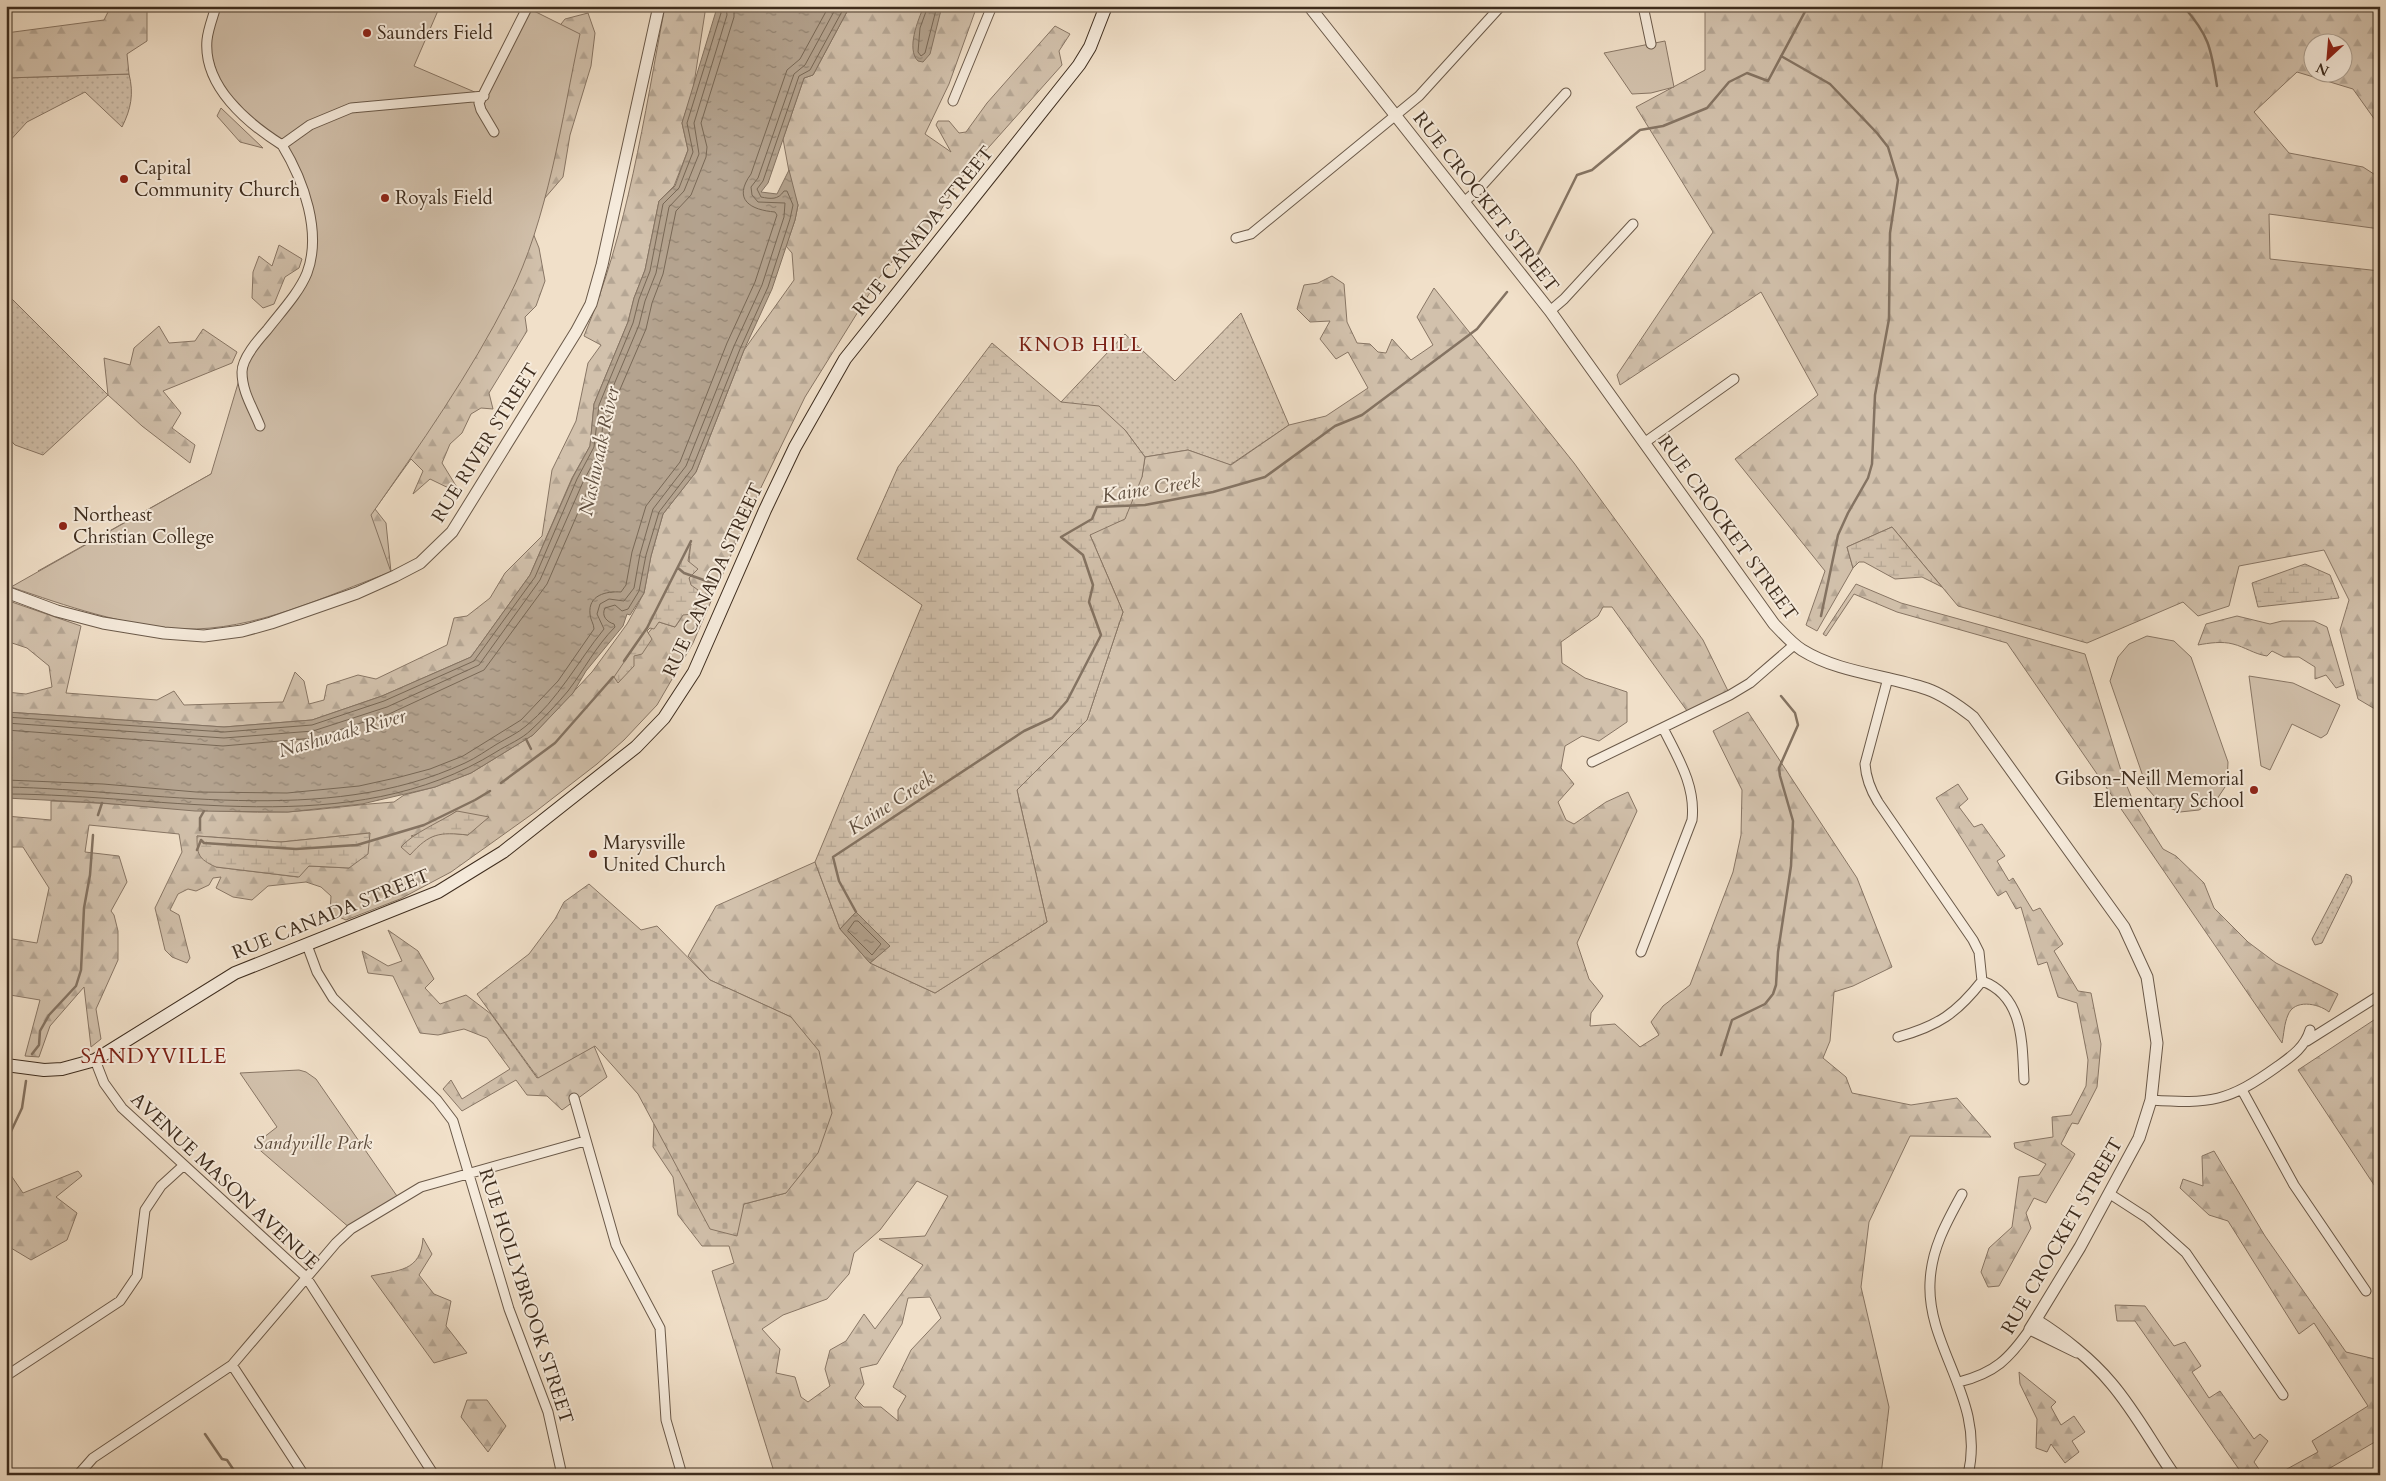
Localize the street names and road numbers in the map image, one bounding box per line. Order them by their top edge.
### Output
street label: RUE CROCKET STREET [1407,106,1565,298]
street label: RUE CANADA STREET [846,141,1000,321]
street label: RUE RIVER STREET [425,358,545,528]
street label: RUE CROCKET STREET [1652,430,1804,626]
street label: RUE CANADA STREET [657,479,769,681]
street label: RUE CANADA STREET [228,862,434,966]
street label: AVENUE MASON AVENUE [125,1087,325,1275]
street label: RUE CROCKET STREET [1995,1133,2129,1339]
street label: RUE HOLLYBROOK STREET [472,1165,580,1427]

